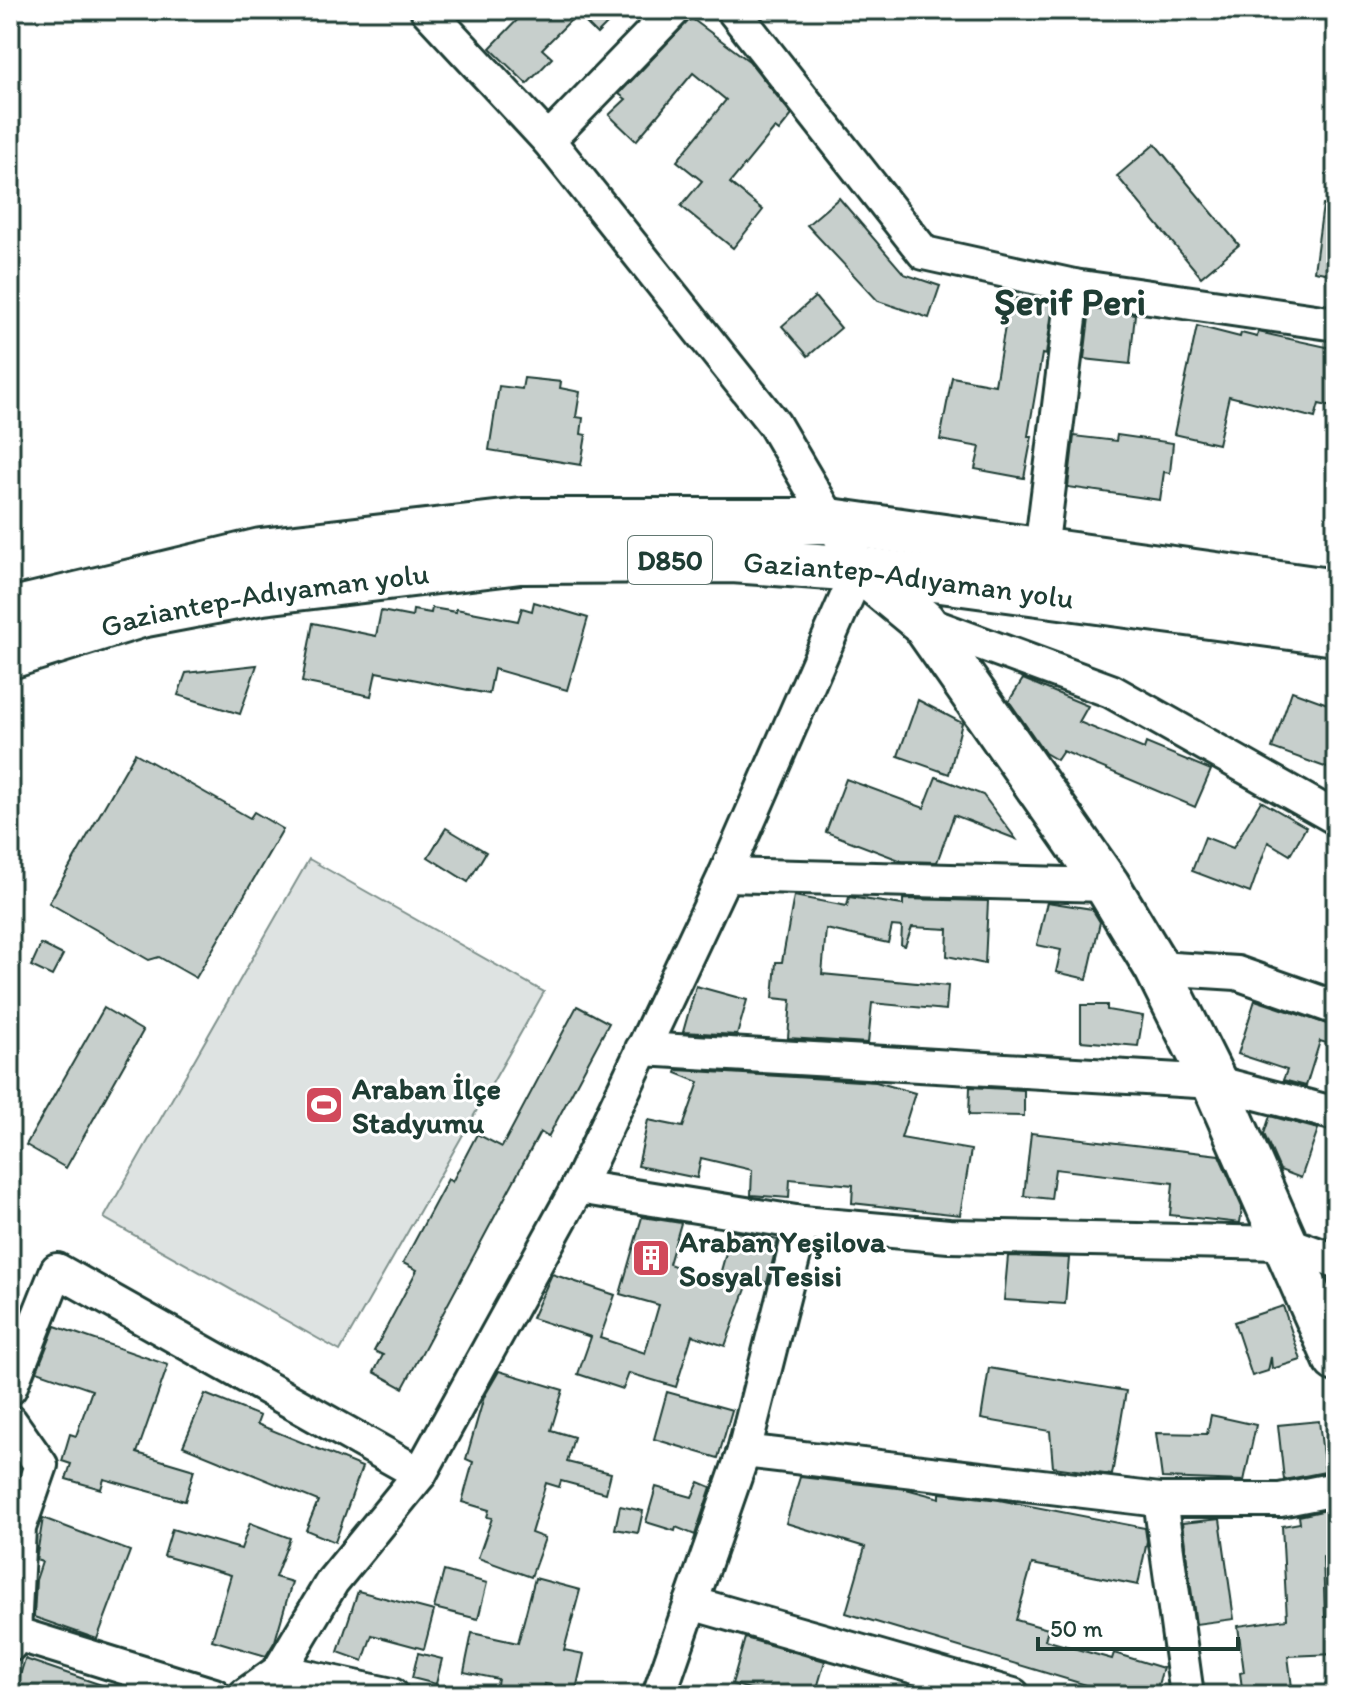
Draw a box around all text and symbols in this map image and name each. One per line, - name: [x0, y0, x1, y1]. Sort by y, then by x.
- district label: Şerif Peri: [994, 279, 1146, 325]
- road number: D850: [628, 536, 712, 584]
- street label: Gaziantep-Adıyaman yolu: [742, 542, 1076, 616]
- street label: Gaziantep-Adıyaman yolu: [96, 554, 431, 645]
- place label: Araban İlçe Stadyumu: [351, 1070, 501, 1141]
- sports icon: Araban İlçe Stadyumu: [303, 1084, 345, 1126]
- place label: Araban Yeşilova Sosyal Tesisi: [678, 1223, 886, 1294]
- building icon: Araban Yeşilova Sosyal Tesisi: [630, 1237, 672, 1279]
- scale bar: [1038, 1601, 1238, 1651]
- text: 50 m: [1050, 1614, 1103, 1643]

